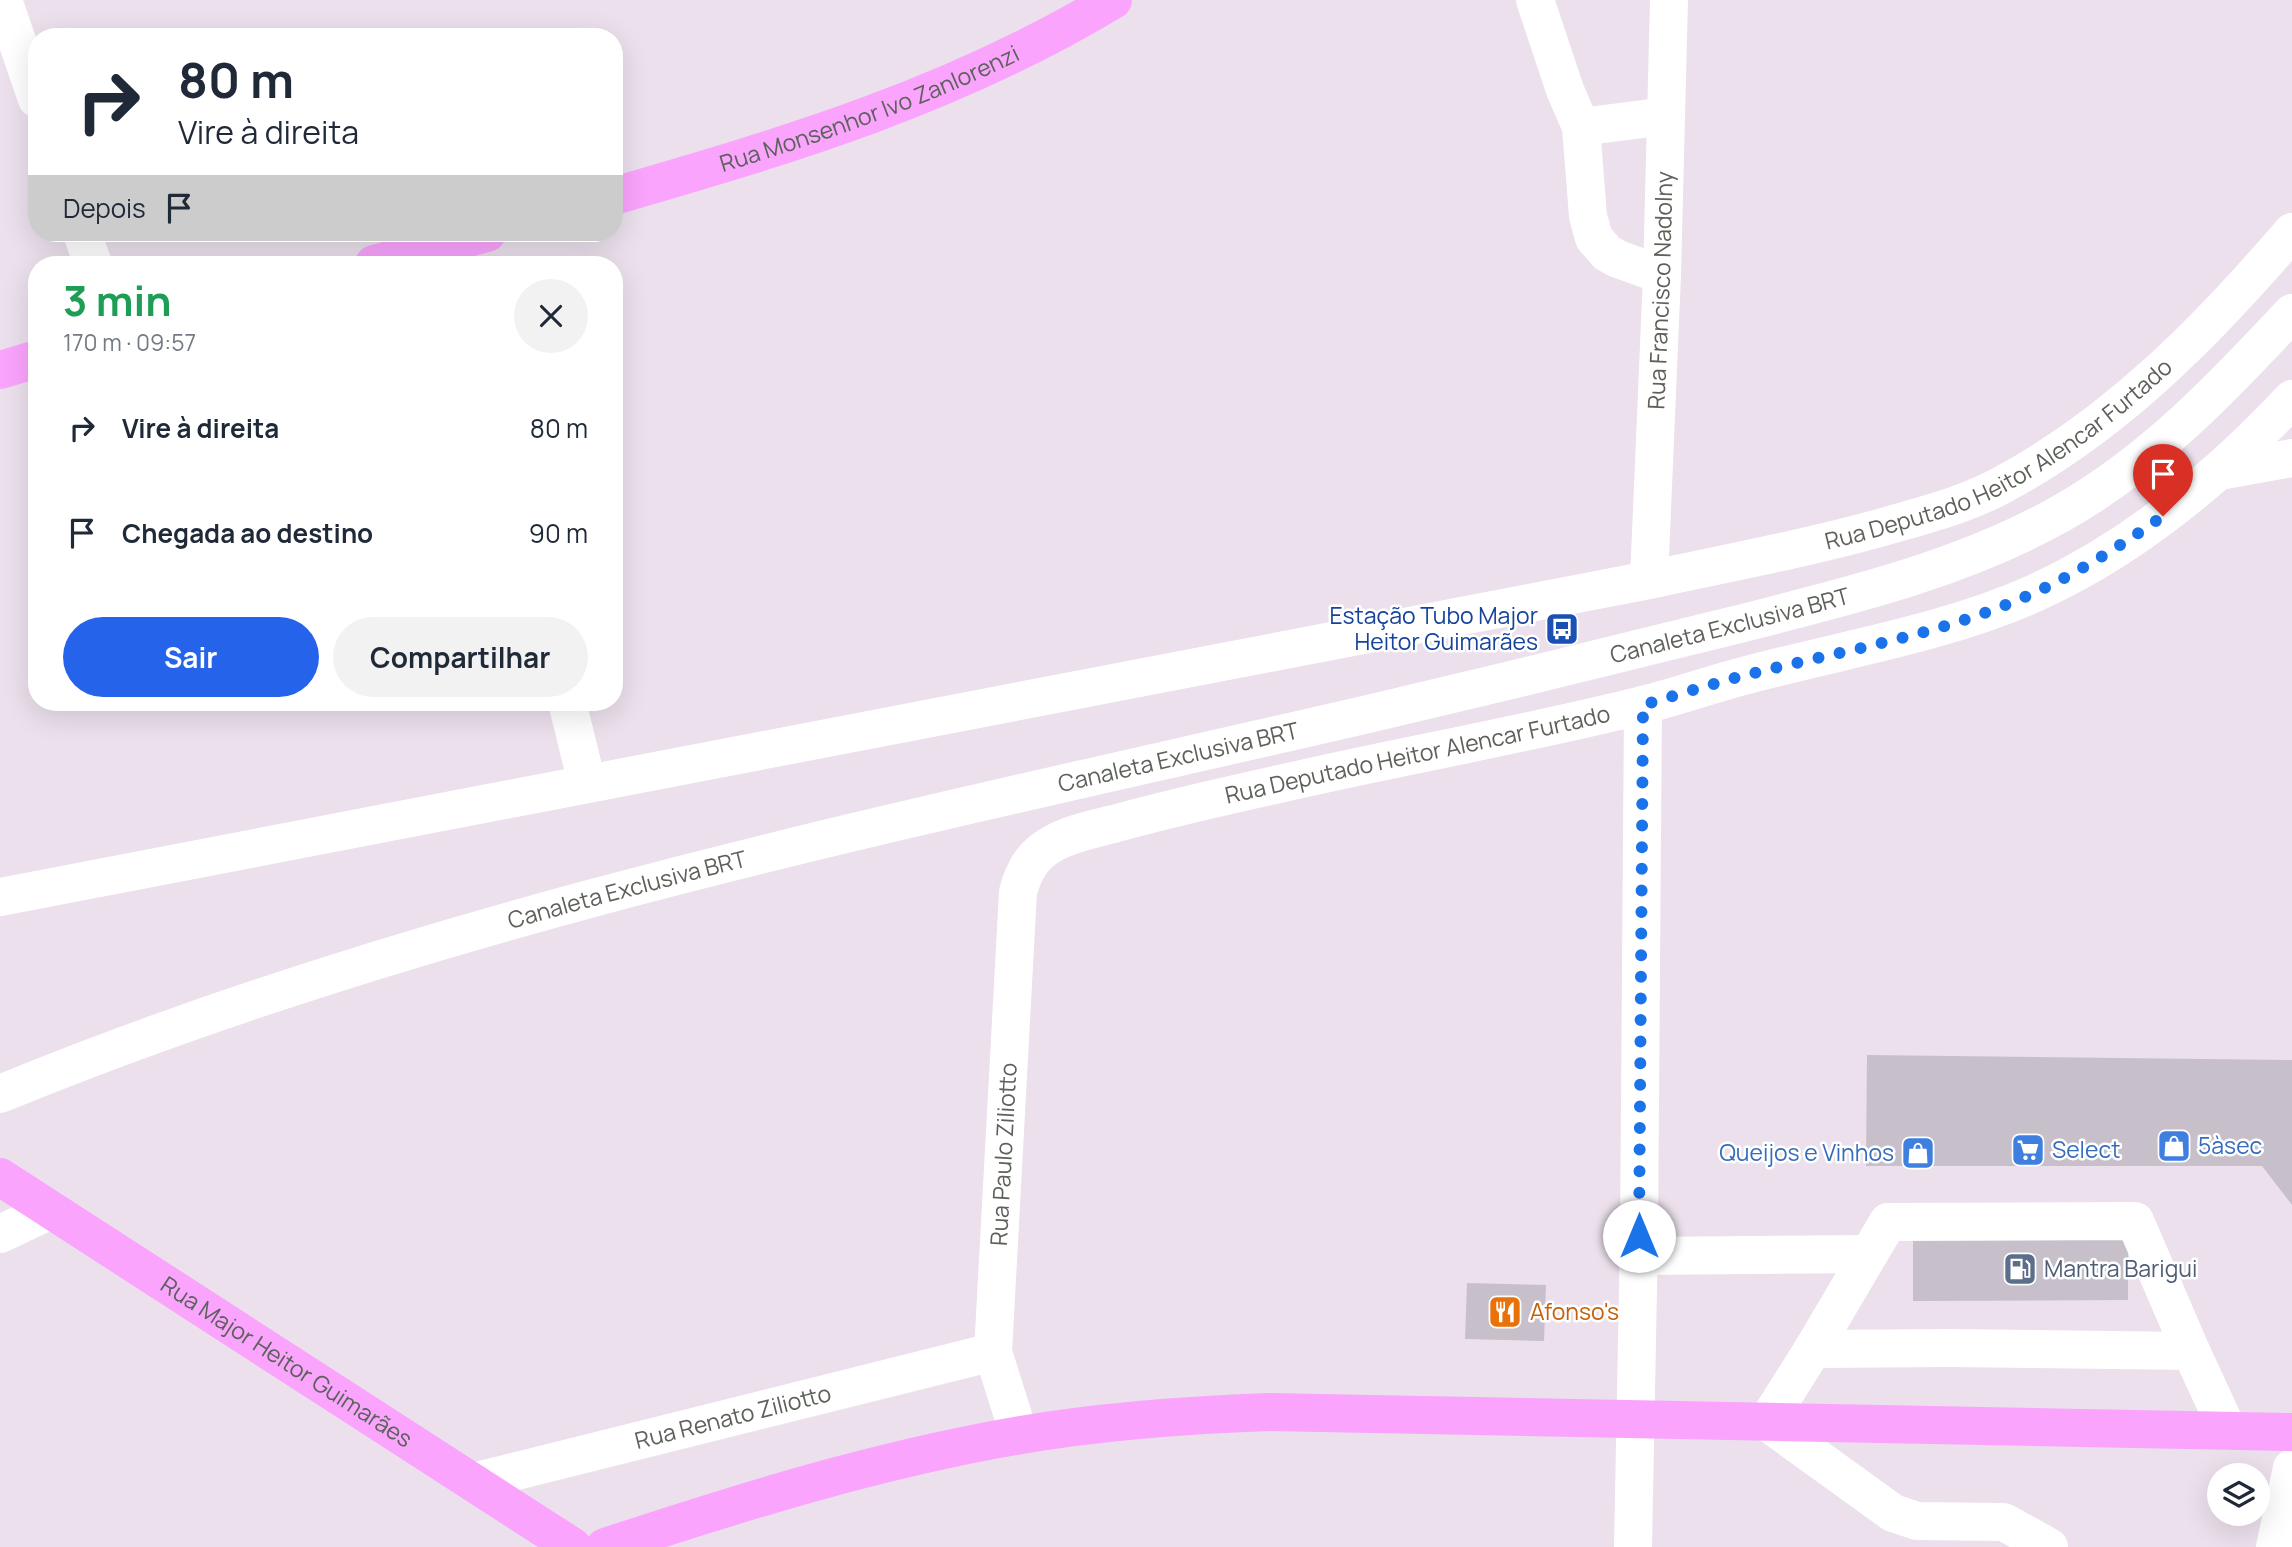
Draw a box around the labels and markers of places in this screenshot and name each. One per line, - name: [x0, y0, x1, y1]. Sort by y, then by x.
- pin: [2133, 444, 2193, 516]
- place label: Estação Tubo Major Heitor Guimarães: [1329, 599, 1538, 657]
- bus stop icon: Estação Tubo Major Heitor Guimarães: [1543, 610, 1581, 648]
- shop icon: 5àsec: [2155, 1127, 2193, 1165]
- place label: 5àsec: [2198, 1129, 2262, 1161]
- supermarket icon: Select: [2009, 1131, 2047, 1169]
- place label: Select: [2052, 1133, 2120, 1165]
- shop icon: Queijos e Vinhos: [1899, 1134, 1937, 1172]
- place label: Queijos e Vinhos: [1719, 1136, 1894, 1168]
- fuel station icon: Mantra Barigui: [2001, 1250, 2039, 1288]
- place label: Mantra Barigui: [2044, 1252, 2197, 1284]
- restaurant icon: Afonso's: [1486, 1293, 1524, 1331]
- place label: Afonso's: [1530, 1295, 1619, 1327]

